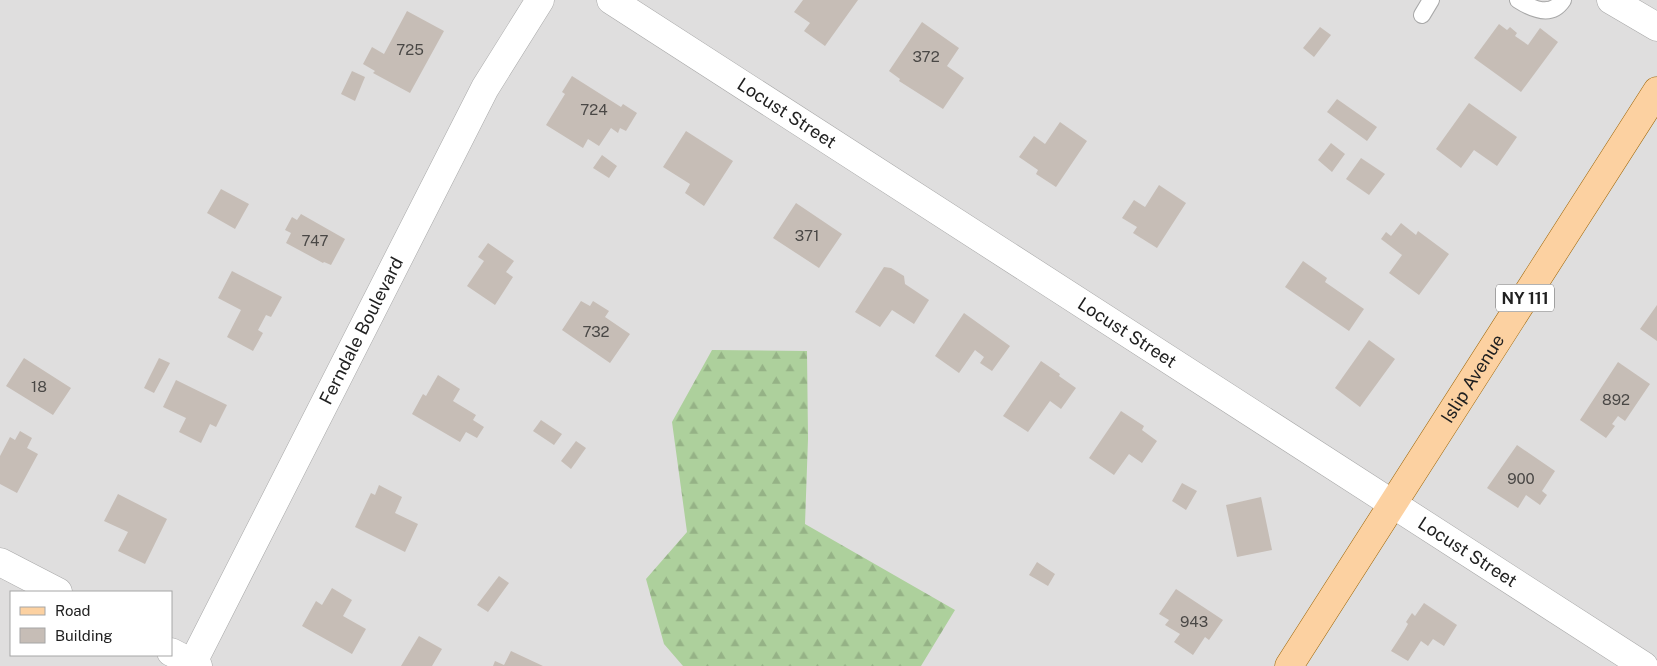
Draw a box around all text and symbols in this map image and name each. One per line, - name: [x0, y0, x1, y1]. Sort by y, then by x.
- house number: 725: [396, 41, 424, 58]
- house number: 372: [912, 48, 940, 65]
- street label: Locust Street: [734, 73, 840, 152]
- house number: 724: [580, 101, 608, 118]
- house number: 371: [795, 227, 819, 244]
- house number: 747: [301, 232, 329, 249]
- street label: Ferndale Boulevard: [315, 253, 407, 408]
- road number: NY 111: [1496, 284, 1554, 312]
- street label: Locust Street: [1074, 293, 1181, 372]
- house number: 732: [582, 323, 610, 340]
- street label: Islip Avenue: [1436, 330, 1508, 427]
- house number: 18: [31, 378, 47, 395]
- house number: 892: [1602, 391, 1630, 408]
- house number: 900: [1507, 470, 1535, 487]
- street label: Locust Street: [1414, 512, 1521, 591]
- legend: [10, 591, 172, 656]
- text: Road: [55, 602, 91, 619]
- house number: 943: [1180, 613, 1208, 630]
- text: Building: [55, 627, 113, 644]

